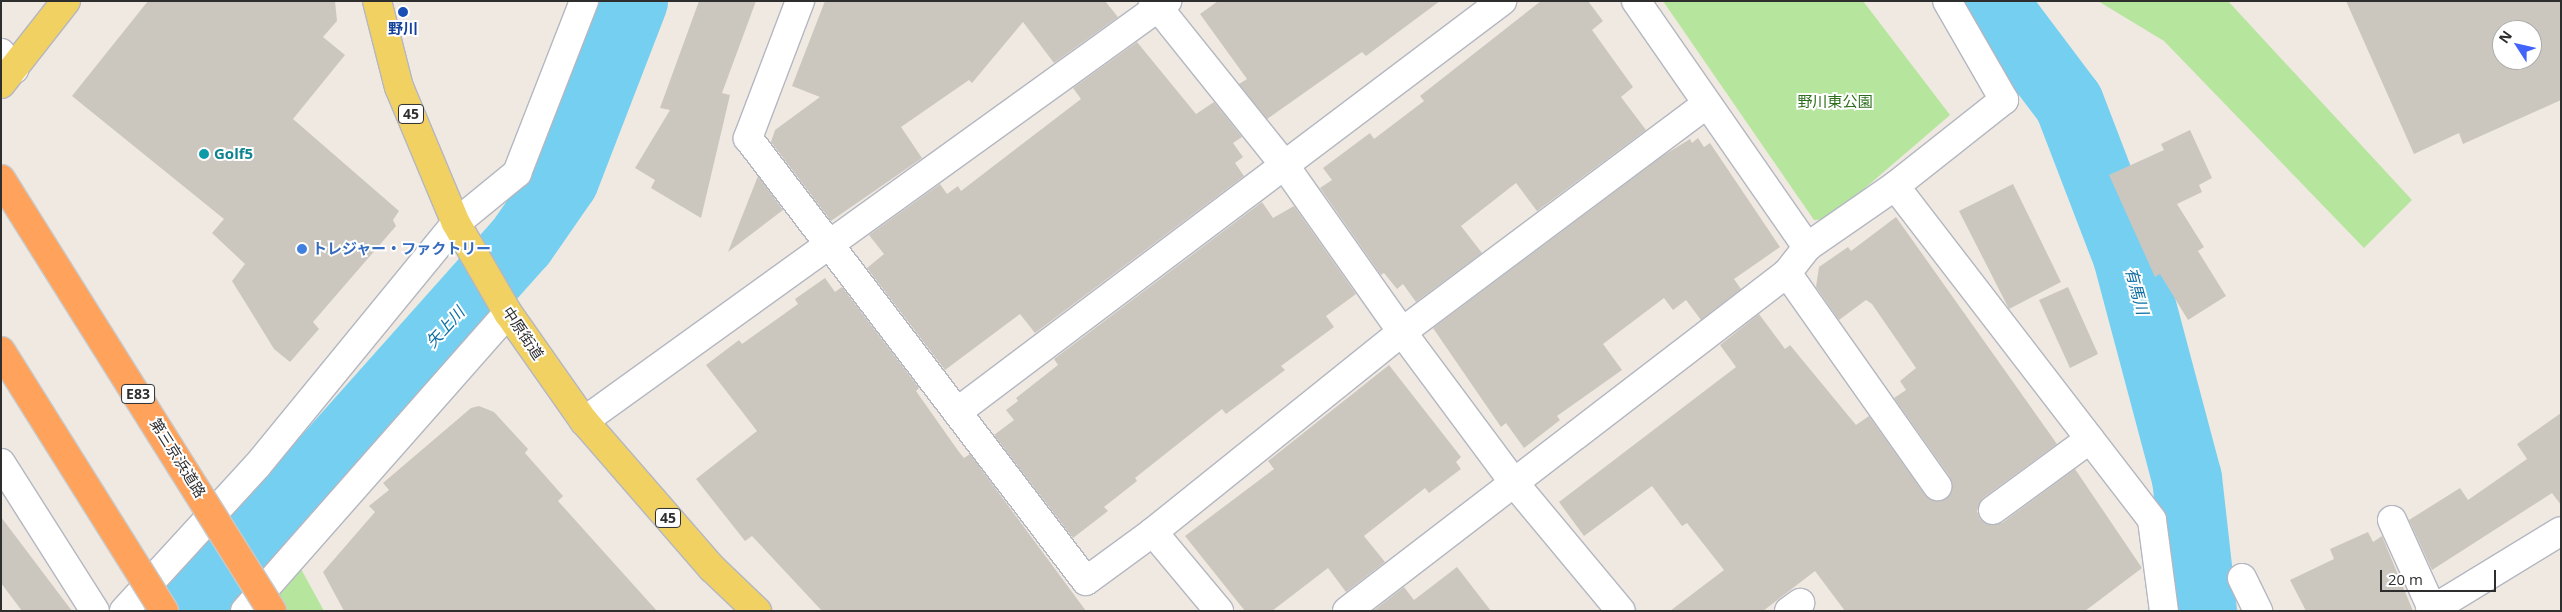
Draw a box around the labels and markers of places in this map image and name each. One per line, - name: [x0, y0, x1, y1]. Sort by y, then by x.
- marker: 野川: [397, 6, 409, 18]
- place label: 野川: [388, 20, 418, 38]
- place label: Golf5: [214, 145, 253, 163]
- marker: Golf5: [198, 148, 210, 160]
- place label: トレジャー・ファクトリー: [312, 240, 492, 258]
- marker: トレジャー・ファクトリー: [296, 243, 308, 255]

